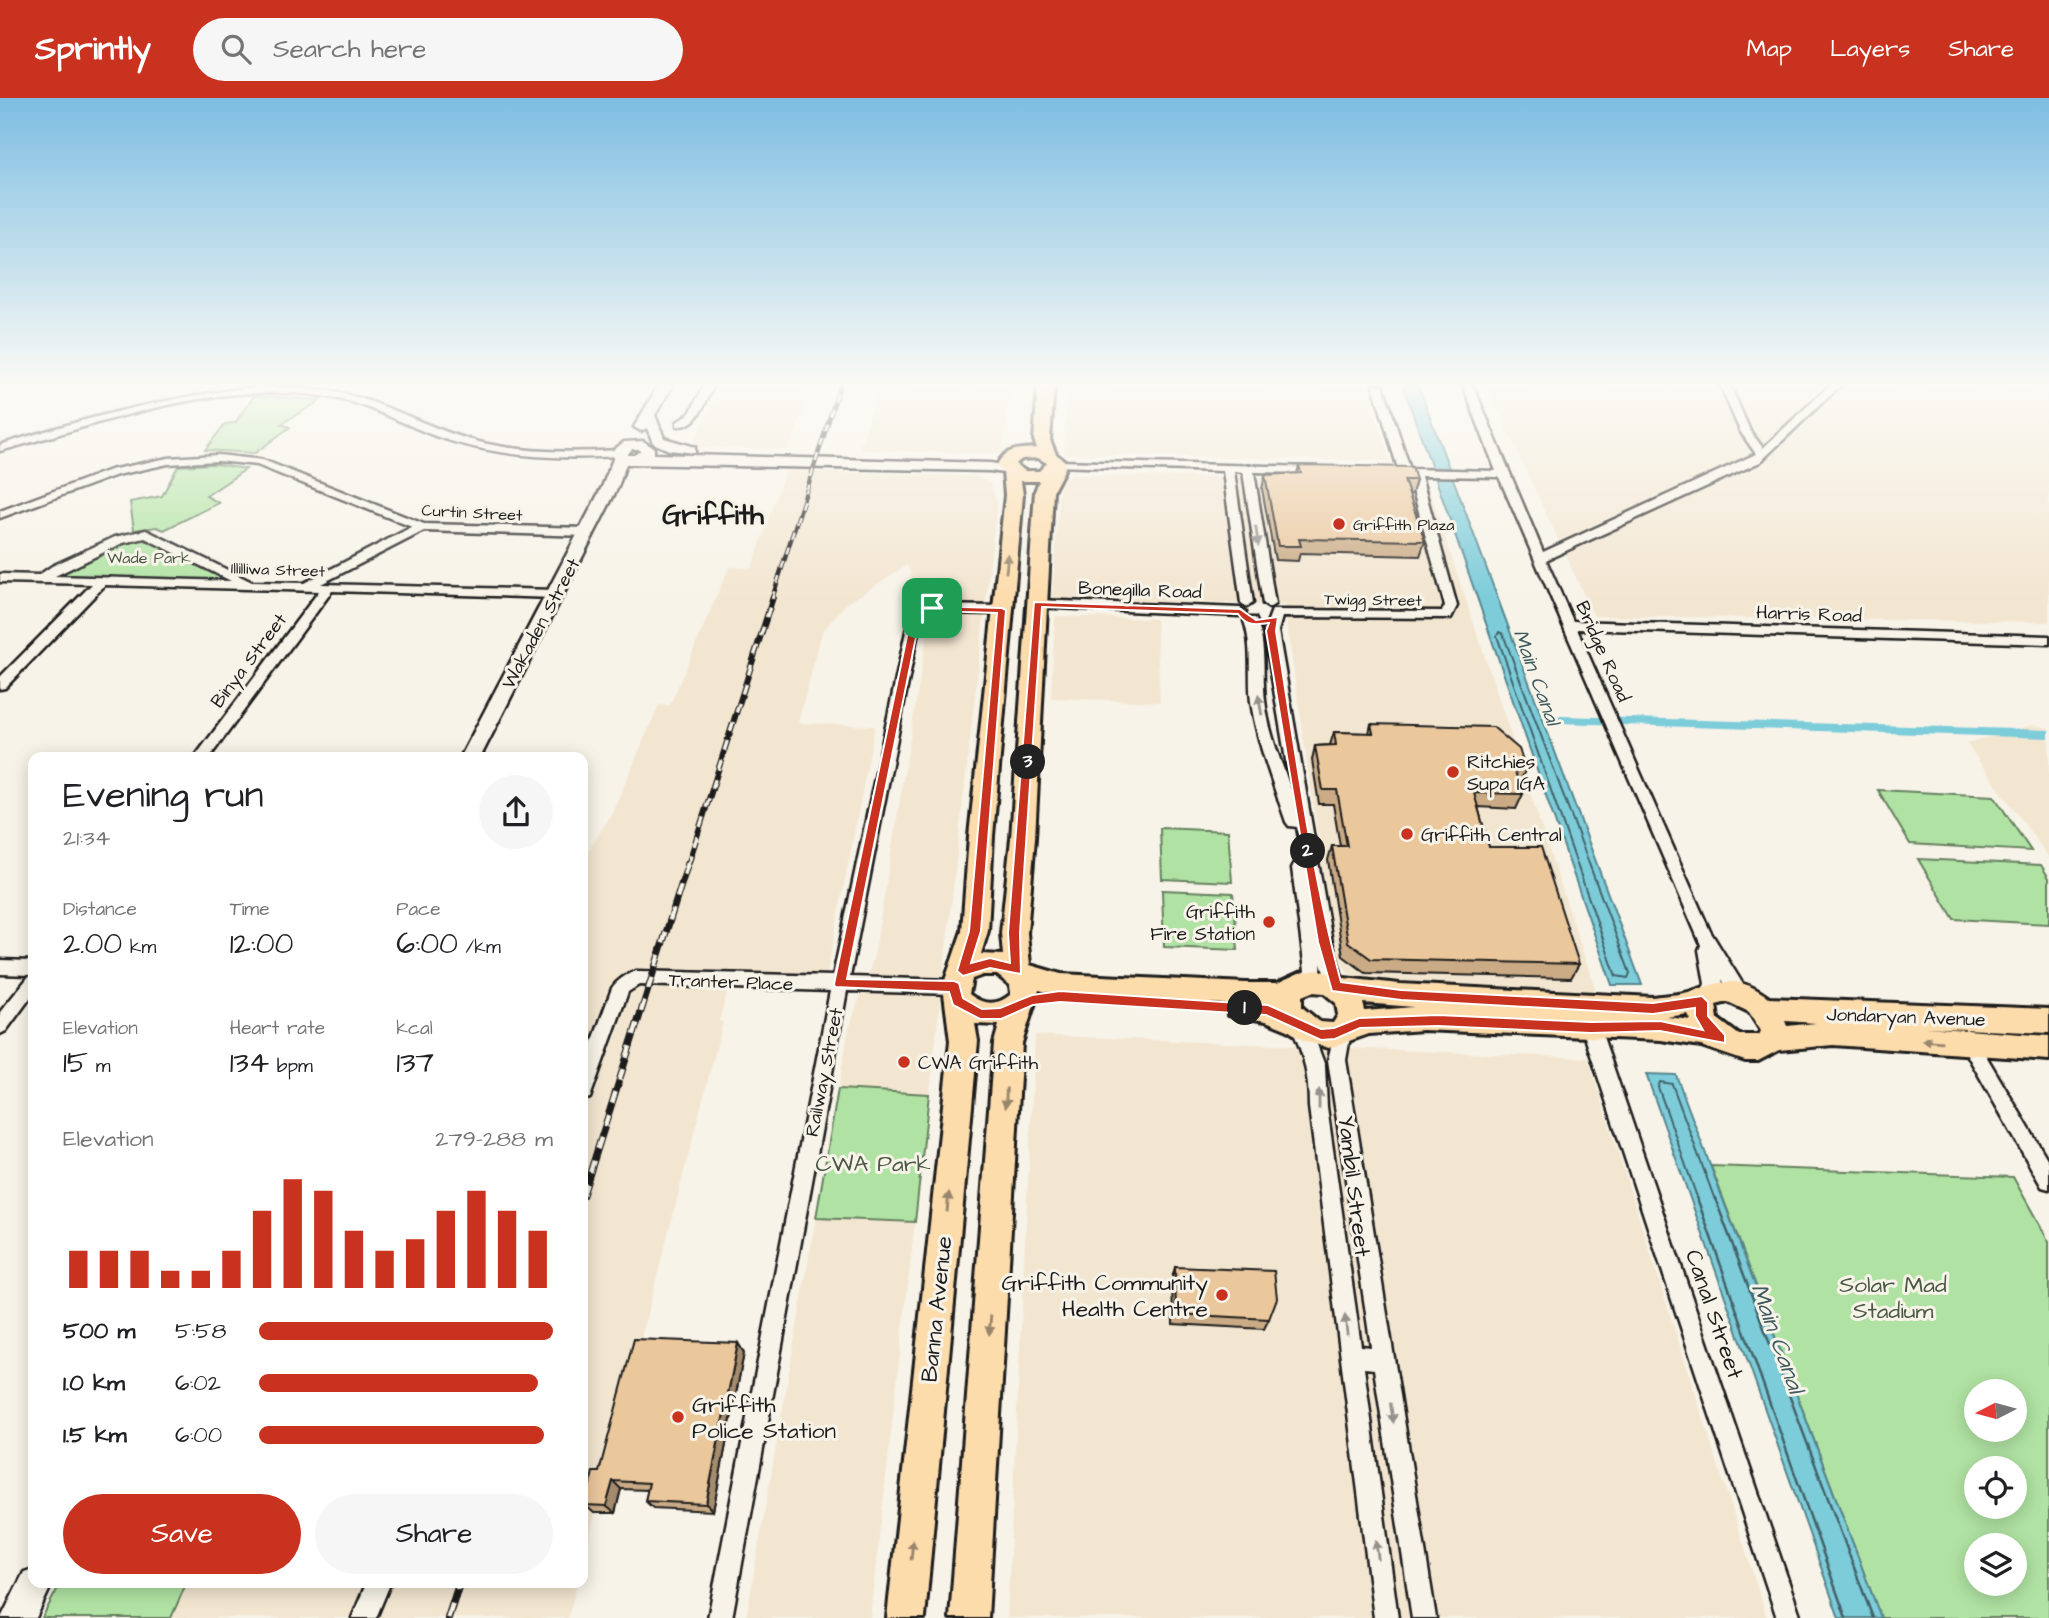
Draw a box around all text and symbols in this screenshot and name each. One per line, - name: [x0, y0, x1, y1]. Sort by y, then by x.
- search box: [193, 18, 683, 81]
- text: Sprintly: [35, 26, 151, 72]
- icon: search: [217, 30, 255, 68]
- text: Search here: [273, 31, 426, 67]
- text: Map: [1747, 32, 1792, 66]
- text: Layers: [1830, 32, 1910, 66]
- text: Share: [1948, 32, 2014, 66]
- district label: Griffith: [662, 496, 765, 535]
- street label: Curtin Street: [421, 499, 523, 527]
- place label: Griffith Plaza: [1353, 514, 1454, 536]
- marker: Griffith Plaza: [1331, 516, 1347, 532]
- one-way arrow: [1252, 525, 1263, 547]
- park label: Wade Park: [107, 547, 191, 569]
- one-way arrow: [1002, 552, 1013, 574]
- street label: Wakaden Street: [495, 553, 587, 694]
- street label: Illilliwa Street: [231, 557, 326, 583]
- street label: Bonegilla Road: [1078, 575, 1202, 607]
- pin: [902, 578, 962, 638]
- street label: Twigg Street: [1324, 588, 1422, 613]
- icon: arrive: [913, 589, 951, 627]
- street label: Bridge Road: [1567, 597, 1637, 707]
- street label: Harris Road: [1756, 599, 1863, 630]
- street label: Binya Street: [205, 608, 295, 714]
- water label: Main Canal: [1506, 625, 1568, 732]
- one-way arrow: [1254, 694, 1265, 716]
- pin: 3: [1010, 744, 1046, 780]
- text: 3: [1023, 748, 1032, 775]
- place label: Ritchies Supa IGA: [1467, 749, 1545, 798]
- marker: Ritchies Supa IGA: [1445, 764, 1461, 780]
- text: Evening run: [63, 770, 264, 822]
- button: share: [479, 775, 553, 849]
- text: 21:34: [63, 822, 110, 854]
- place label: Griffith Central: [1421, 822, 1562, 849]
- marker: Griffith Central: [1399, 826, 1415, 842]
- pin: 2: [1290, 834, 1326, 868]
- text: 2: [1302, 837, 1313, 864]
- text: Distance: [63, 896, 137, 923]
- text: Time: [230, 896, 269, 923]
- text: Pace: [396, 896, 440, 923]
- place label: Griffith Fire Station: [1150, 899, 1256, 948]
- marker: Griffith Fire Station: [1261, 914, 1277, 930]
- text: 2.00: [63, 923, 122, 965]
- text: 12:00: [230, 923, 294, 965]
- text: 6:00: [396, 923, 458, 965]
- text: km: [122, 934, 156, 961]
- text: /km: [458, 934, 501, 961]
- street label: Tranter Place: [668, 967, 794, 998]
- pin: 1: [1228, 990, 1262, 1026]
- text: 1: [1243, 994, 1246, 1021]
- street label: Jondaryan Avenue: [1826, 1001, 1986, 1035]
- street label: Railway Street: [799, 1005, 851, 1139]
- text: Elevation: [63, 1015, 138, 1042]
- text: Heart rate: [230, 1015, 325, 1042]
- text: kcal: [396, 1015, 433, 1042]
- one-way arrow: [1921, 1035, 1943, 1046]
- text: 15: [63, 1042, 88, 1084]
- text: 134: [230, 1042, 269, 1084]
- text: 137: [396, 1042, 434, 1084]
- place label: CWA Griffith: [918, 1050, 1039, 1077]
- text: m: [88, 1053, 110, 1080]
- text: bpm: [269, 1053, 313, 1080]
- marker: CWA Griffith: [896, 1054, 912, 1070]
- one-way arrow: [1000, 1088, 1011, 1110]
- one-way arrow: [1313, 1088, 1325, 1110]
- street label: Yambil Street: [1329, 1114, 1379, 1259]
- text: Elevation: [63, 1123, 154, 1155]
- text: 279–288 m: [435, 1123, 553, 1155]
- park label: CWA Park: [815, 1148, 931, 1180]
- one-way arrow: [943, 1191, 954, 1213]
- street label: Banna Avenue: [913, 1234, 961, 1384]
- street label: Canal Street: [1677, 1245, 1751, 1384]
- place label: Griffith Community Health Centre: [1002, 1267, 1208, 1325]
- park label: Solar Mad Stadium: [1839, 1269, 1947, 1327]
- water label: Main Canal: [1742, 1279, 1814, 1401]
- marker: Griffith Community Health Centre: [1214, 1287, 1230, 1303]
- one-way arrow: [984, 1314, 995, 1336]
- one-way arrow: [1340, 1314, 1351, 1336]
- text: 500 m: [63, 1315, 135, 1347]
- text: 5:58: [175, 1315, 226, 1347]
- text: 1.0 km: [63, 1367, 125, 1399]
- text: 6:02: [175, 1367, 221, 1399]
- north arrow: [1964, 1379, 2026, 1442]
- map controls: [1964, 1379, 2027, 1596]
- place label: Griffith Police Station: [692, 1389, 836, 1447]
- one-way arrow: [1387, 1402, 1398, 1424]
- marker: Griffith Police Station: [670, 1409, 686, 1425]
- text: 1.5 km: [63, 1419, 127, 1451]
- text: 6:00: [175, 1419, 222, 1451]
- button: locate: [1964, 1456, 2027, 1519]
- button: Save: [63, 1494, 301, 1574]
- button: Share: [315, 1494, 553, 1574]
- button: layers: [1964, 1533, 2027, 1596]
- one-way arrow: [907, 1539, 918, 1561]
- one-way arrow: [1371, 1539, 1382, 1561]

